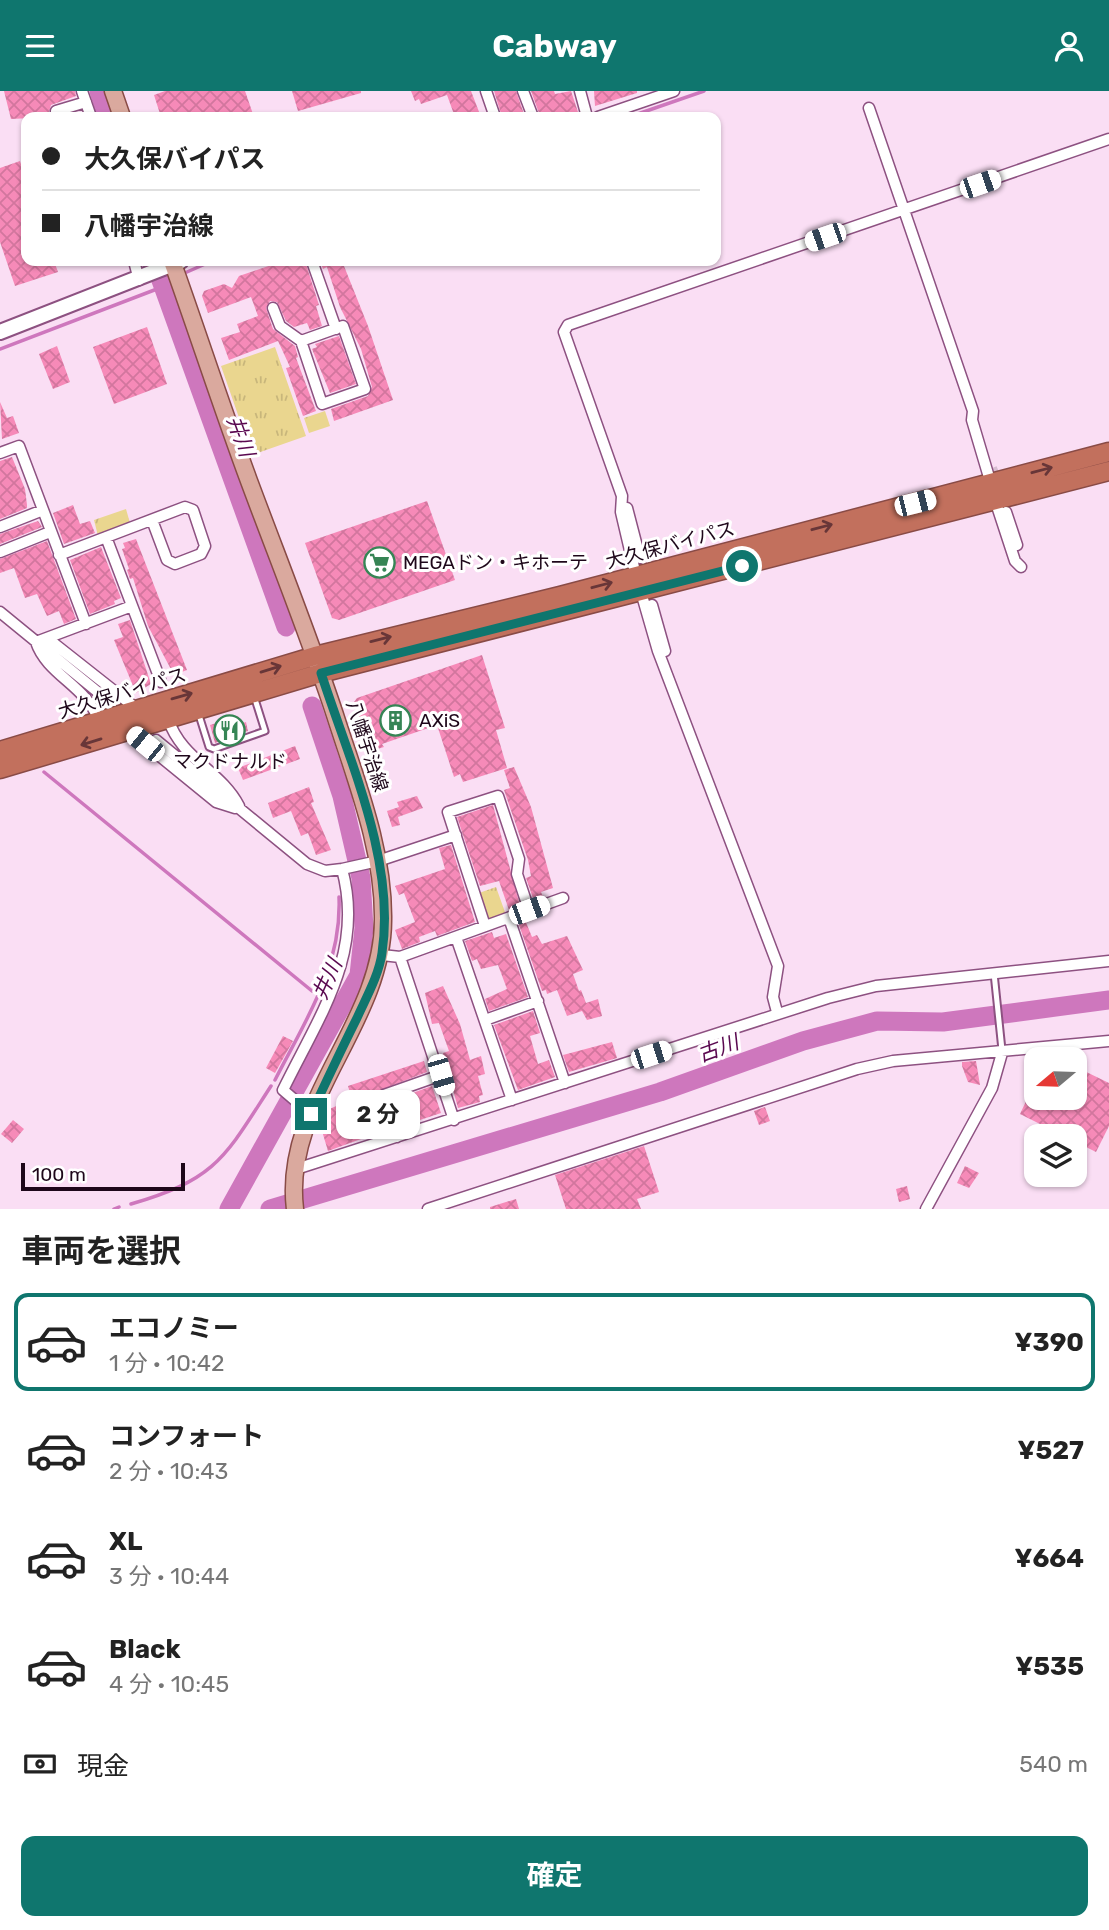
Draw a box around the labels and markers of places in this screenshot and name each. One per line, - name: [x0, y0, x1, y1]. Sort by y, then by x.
- supermarket icon: MEGAドン・キホーテ: [363, 545, 397, 579]
- place label: MEGAドン・キホーテ: [403, 551, 588, 574]
- building icon: AXiS: [379, 703, 413, 737]
- place label: AXiS: [419, 709, 460, 732]
- restaurant icon: マクドナルド: [213, 713, 247, 747]
- place label: マクドナルド: [173, 750, 287, 773]

